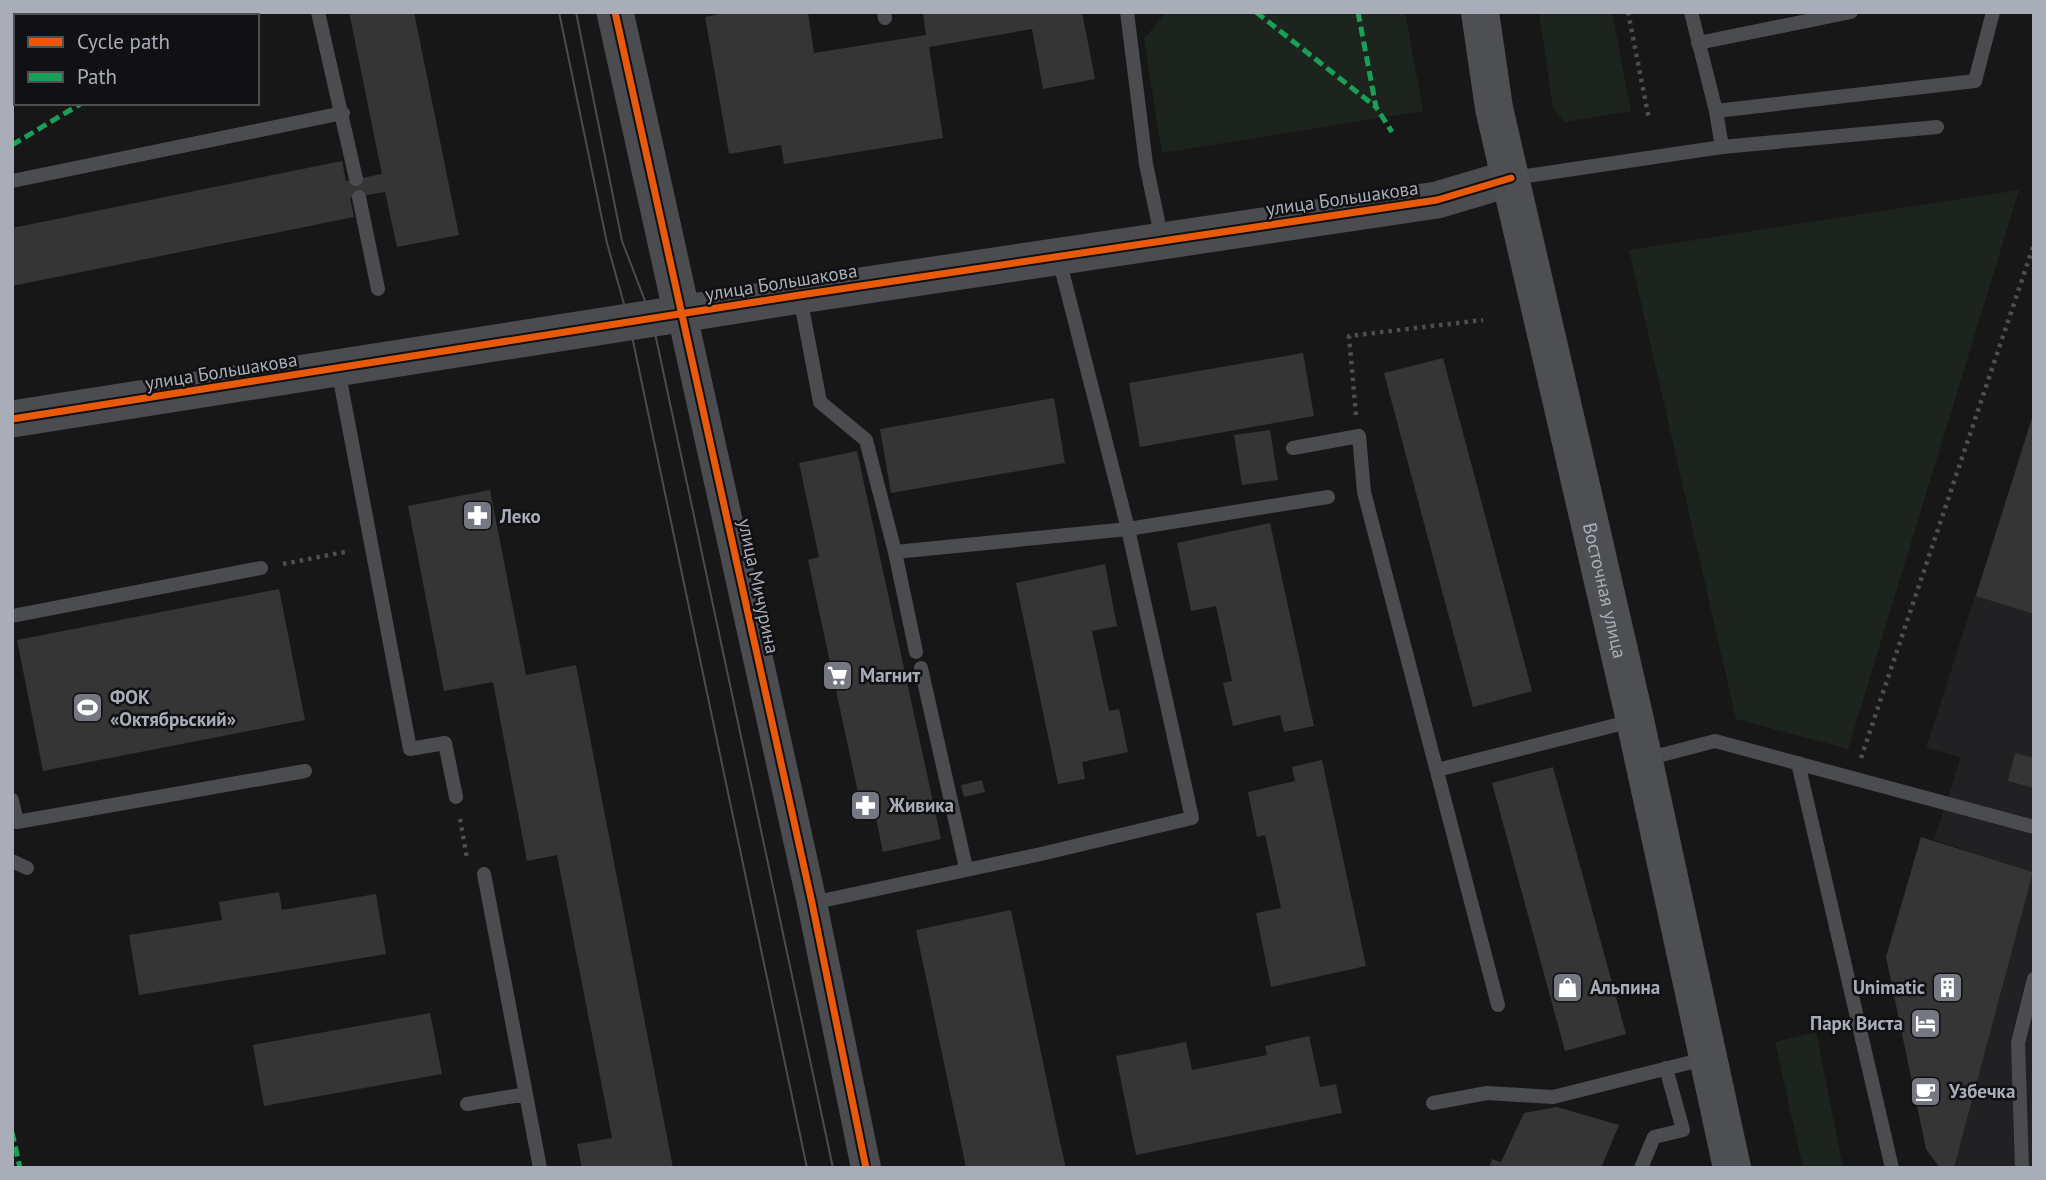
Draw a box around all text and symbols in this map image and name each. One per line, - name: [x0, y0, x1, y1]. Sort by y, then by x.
- legend: [14, 14, 259, 105]
- text: Cycle path: [77, 28, 170, 55]
- text: Path: [77, 63, 117, 90]
- street label: улица Большакова: [1264, 175, 1420, 221]
- street label: улица Большакова: [703, 258, 859, 306]
- street label: улица Большакова: [143, 347, 299, 395]
- pharmacy icon: Леко: [460, 499, 494, 533]
- place label: Леко: [499, 504, 541, 528]
- street label: улица Мичурина: [733, 516, 785, 656]
- street label: Восточная улица: [1578, 520, 1632, 661]
- supermarket icon: Магнит: [820, 658, 854, 692]
- place label: Магнит: [860, 663, 920, 687]
- place label: ФОК «Октябрьский»: [110, 685, 236, 731]
- sports icon: ФОК «Октябрьский»: [70, 691, 104, 725]
- pharmacy icon: Живика: [849, 788, 883, 822]
- place label: Живика: [888, 793, 954, 817]
- shop icon: Альпина: [1550, 970, 1584, 1004]
- building icon: Unimatic: [1931, 970, 1965, 1004]
- place label: Альпина: [1590, 975, 1660, 999]
- place label: Unimatic: [1853, 975, 1925, 999]
- hotel icon: Парк Виста: [1909, 1006, 1943, 1040]
- place label: Парк Виста: [1810, 1011, 1903, 1035]
- cafe icon: Узбечка: [1909, 1074, 1943, 1108]
- place label: Узбечка: [1948, 1079, 2015, 1103]

